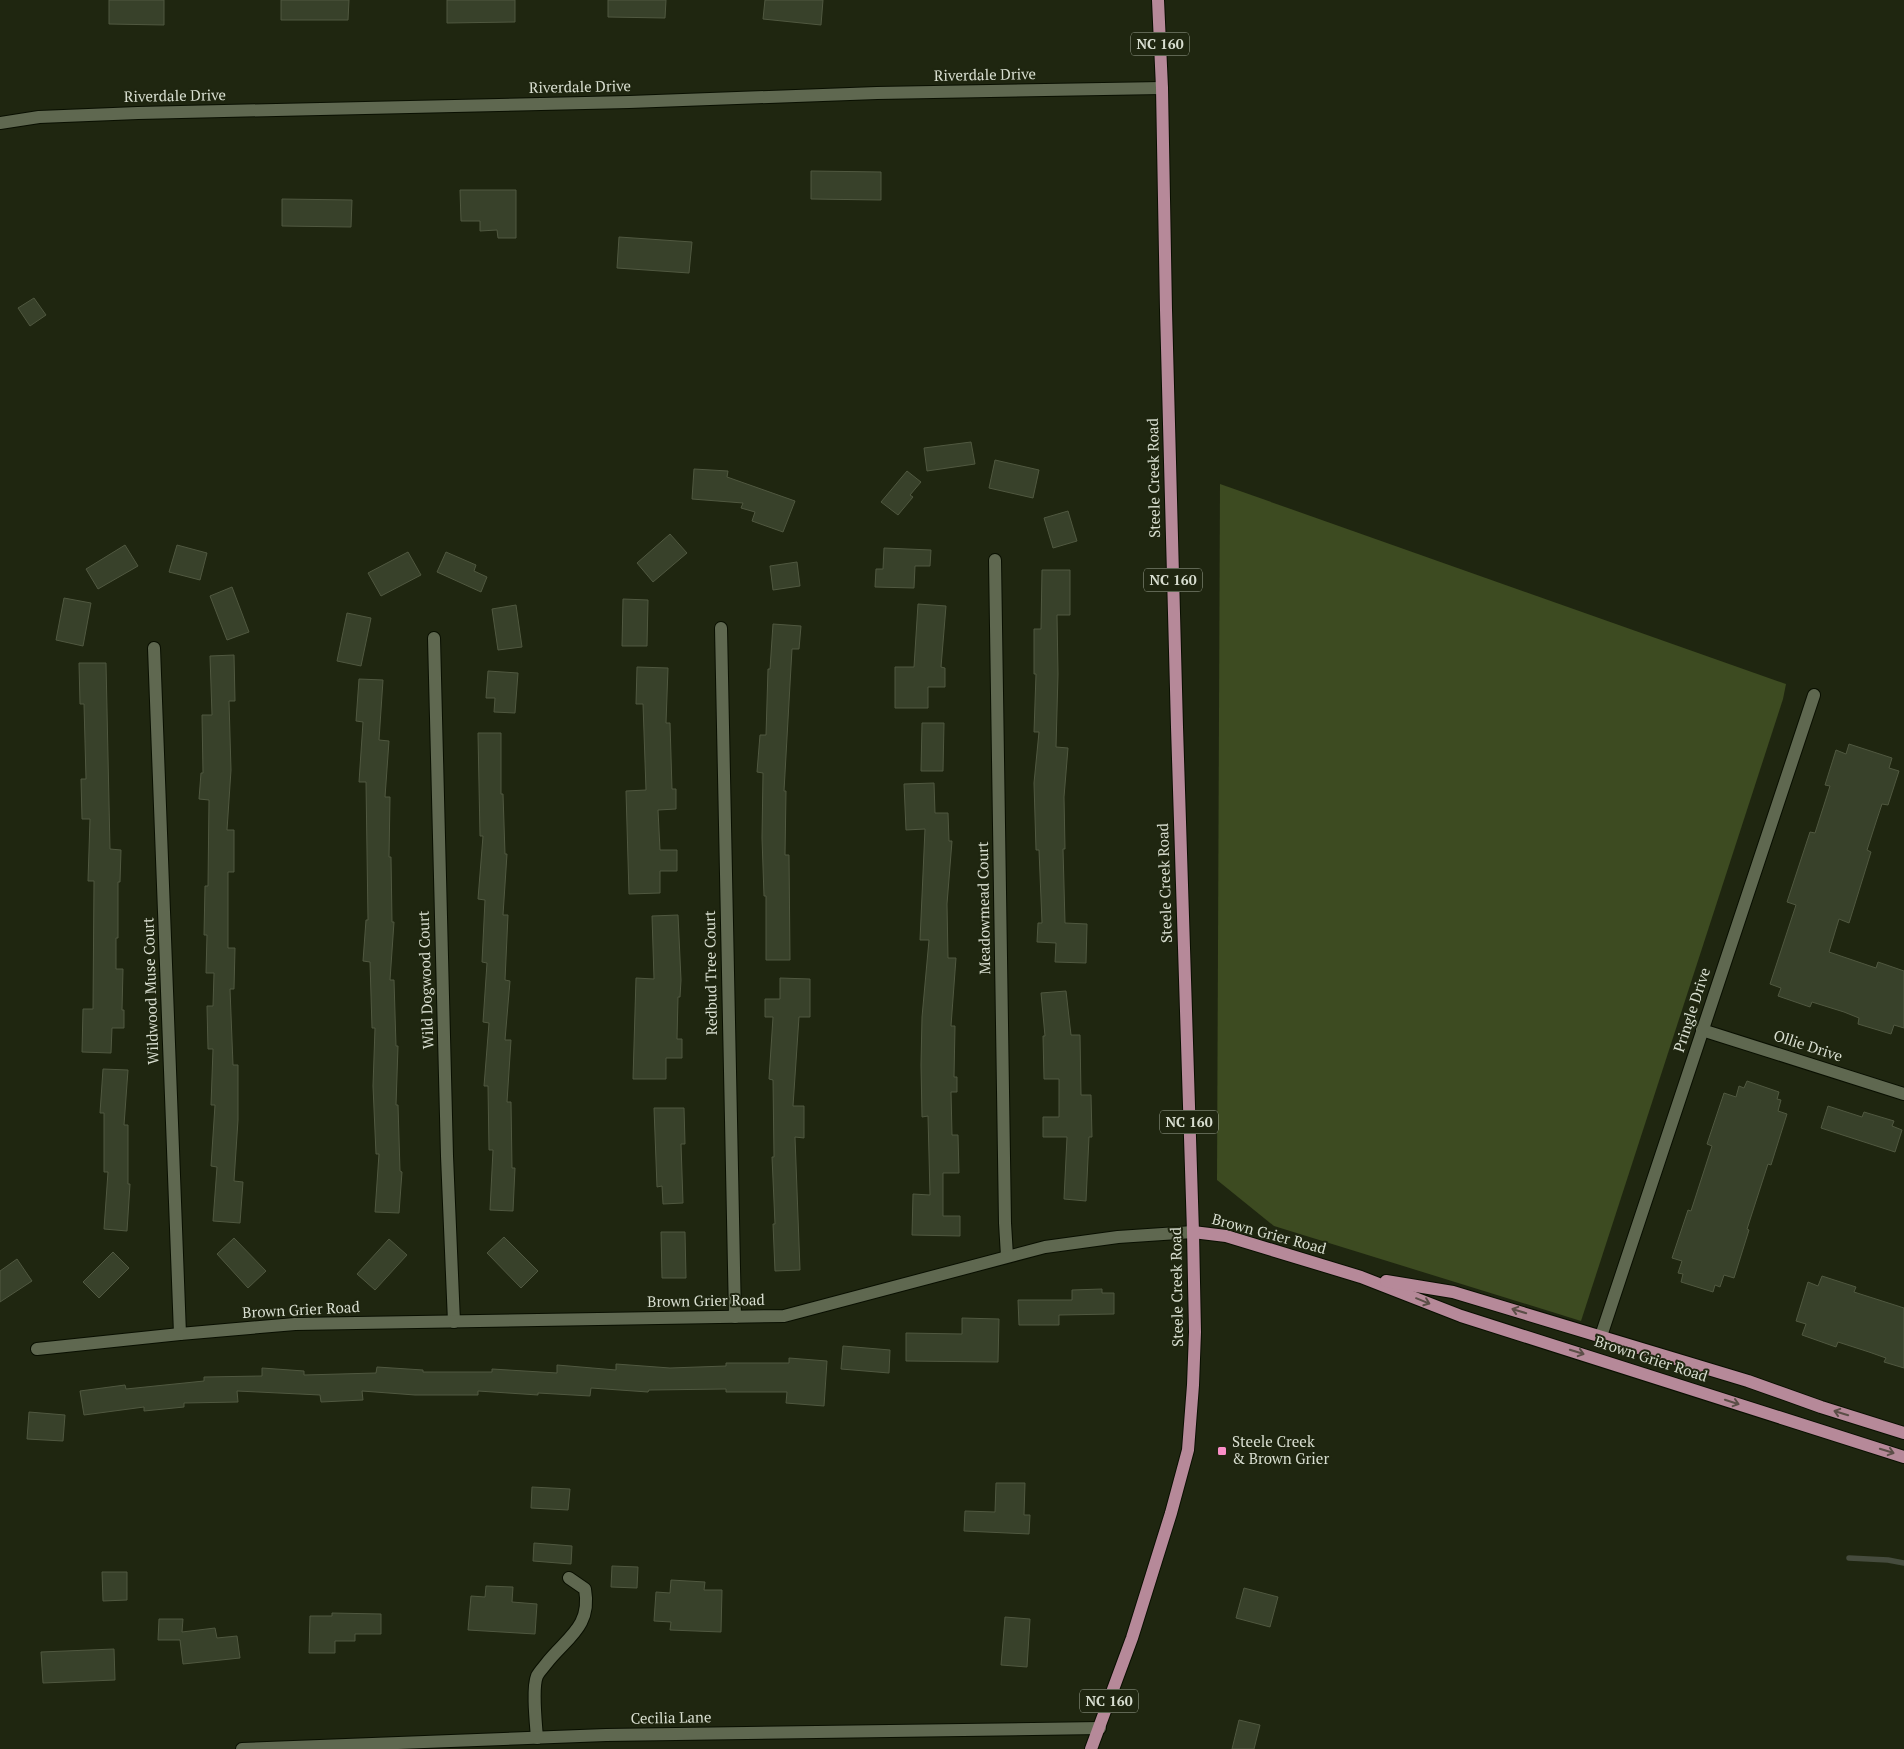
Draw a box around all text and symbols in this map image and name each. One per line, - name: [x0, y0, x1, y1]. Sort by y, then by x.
- road number: NC 160: [1131, 33, 1189, 56]
- street label: Riverdale Drive: [934, 63, 1036, 85]
- street label: Riverdale Drive: [529, 75, 631, 97]
- street label: Riverdale Drive: [124, 84, 226, 106]
- street label: Steele Creek Road: [1142, 418, 1164, 538]
- road number: NC 160: [1144, 568, 1202, 592]
- street label: Steele Creek Road: [1152, 823, 1176, 943]
- street label: Meadowmead Court: [972, 841, 994, 975]
- street label: Wild Dogwood Court: [413, 910, 437, 1050]
- street label: Redbud Tree Court: [699, 910, 721, 1036]
- street label: Wildwood Muse Court: [137, 917, 163, 1065]
- street label: Pringle Drive: [1668, 965, 1714, 1054]
- street label: Ollie Drive: [1771, 1024, 1845, 1066]
- road number: NC 160: [1160, 1110, 1218, 1134]
- street label: Brown Grier Road: [1210, 1208, 1329, 1258]
- street label: Steele Creek Road: [1165, 1227, 1187, 1347]
- street label: Brown Grier Road: [647, 1289, 765, 1311]
- street label: Brown Grier Road: [242, 1296, 360, 1322]
- one-way arrow: [1415, 1297, 1430, 1306]
- one-way arrow: [1512, 1306, 1528, 1316]
- street label: Brown Grier Road: [1592, 1330, 1710, 1386]
- one-way arrow: [1569, 1348, 1585, 1358]
- one-way arrow: [1724, 1398, 1739, 1407]
- one-way arrow: [1833, 1408, 1849, 1418]
- place label: Steele Creek & Brown Grier: [1232, 1431, 1329, 1468]
- marker: Steele Creek & Brown Grier: [1216, 1445, 1228, 1457]
- one-way arrow: [1878, 1447, 1894, 1457]
- road number: NC 160: [1080, 1690, 1138, 1712]
- street label: Cecilia Lane: [630, 1706, 712, 1728]

